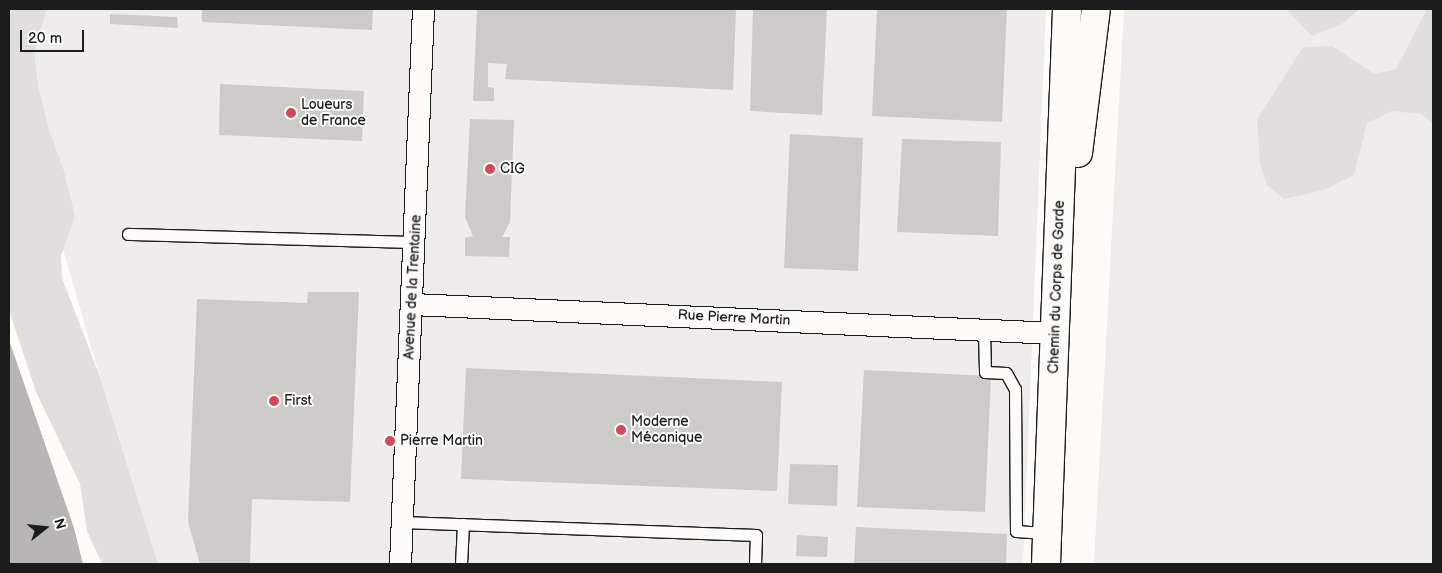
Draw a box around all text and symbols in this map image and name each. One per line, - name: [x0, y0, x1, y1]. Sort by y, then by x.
- scale bar: [22, 20, 86, 52]
- text: 20 m: [28, 29, 62, 48]
- place label: Loueurs de France: [301, 97, 366, 130]
- marker: Loueurs de France: [285, 107, 297, 119]
- place label: CIG: [500, 161, 525, 177]
- marker: CIG: [484, 163, 496, 175]
- street label: Chemin du Corps de Garde: [1046, 200, 1068, 374]
- street label: Avenue de la Trentaine: [401, 214, 425, 360]
- street label: Rue Pierre Martin: [677, 307, 791, 329]
- place label: First: [284, 393, 312, 409]
- marker: First: [268, 395, 280, 407]
- place label: Moderne Mécanique: [631, 414, 702, 447]
- marker: Moderne Mécanique: [615, 424, 627, 436]
- place label: Pierre Martin: [400, 433, 483, 449]
- marker: Pierre Martin: [384, 435, 396, 447]
- north arrow: [20, 503, 70, 553]
- text: N: [50, 516, 70, 531]

